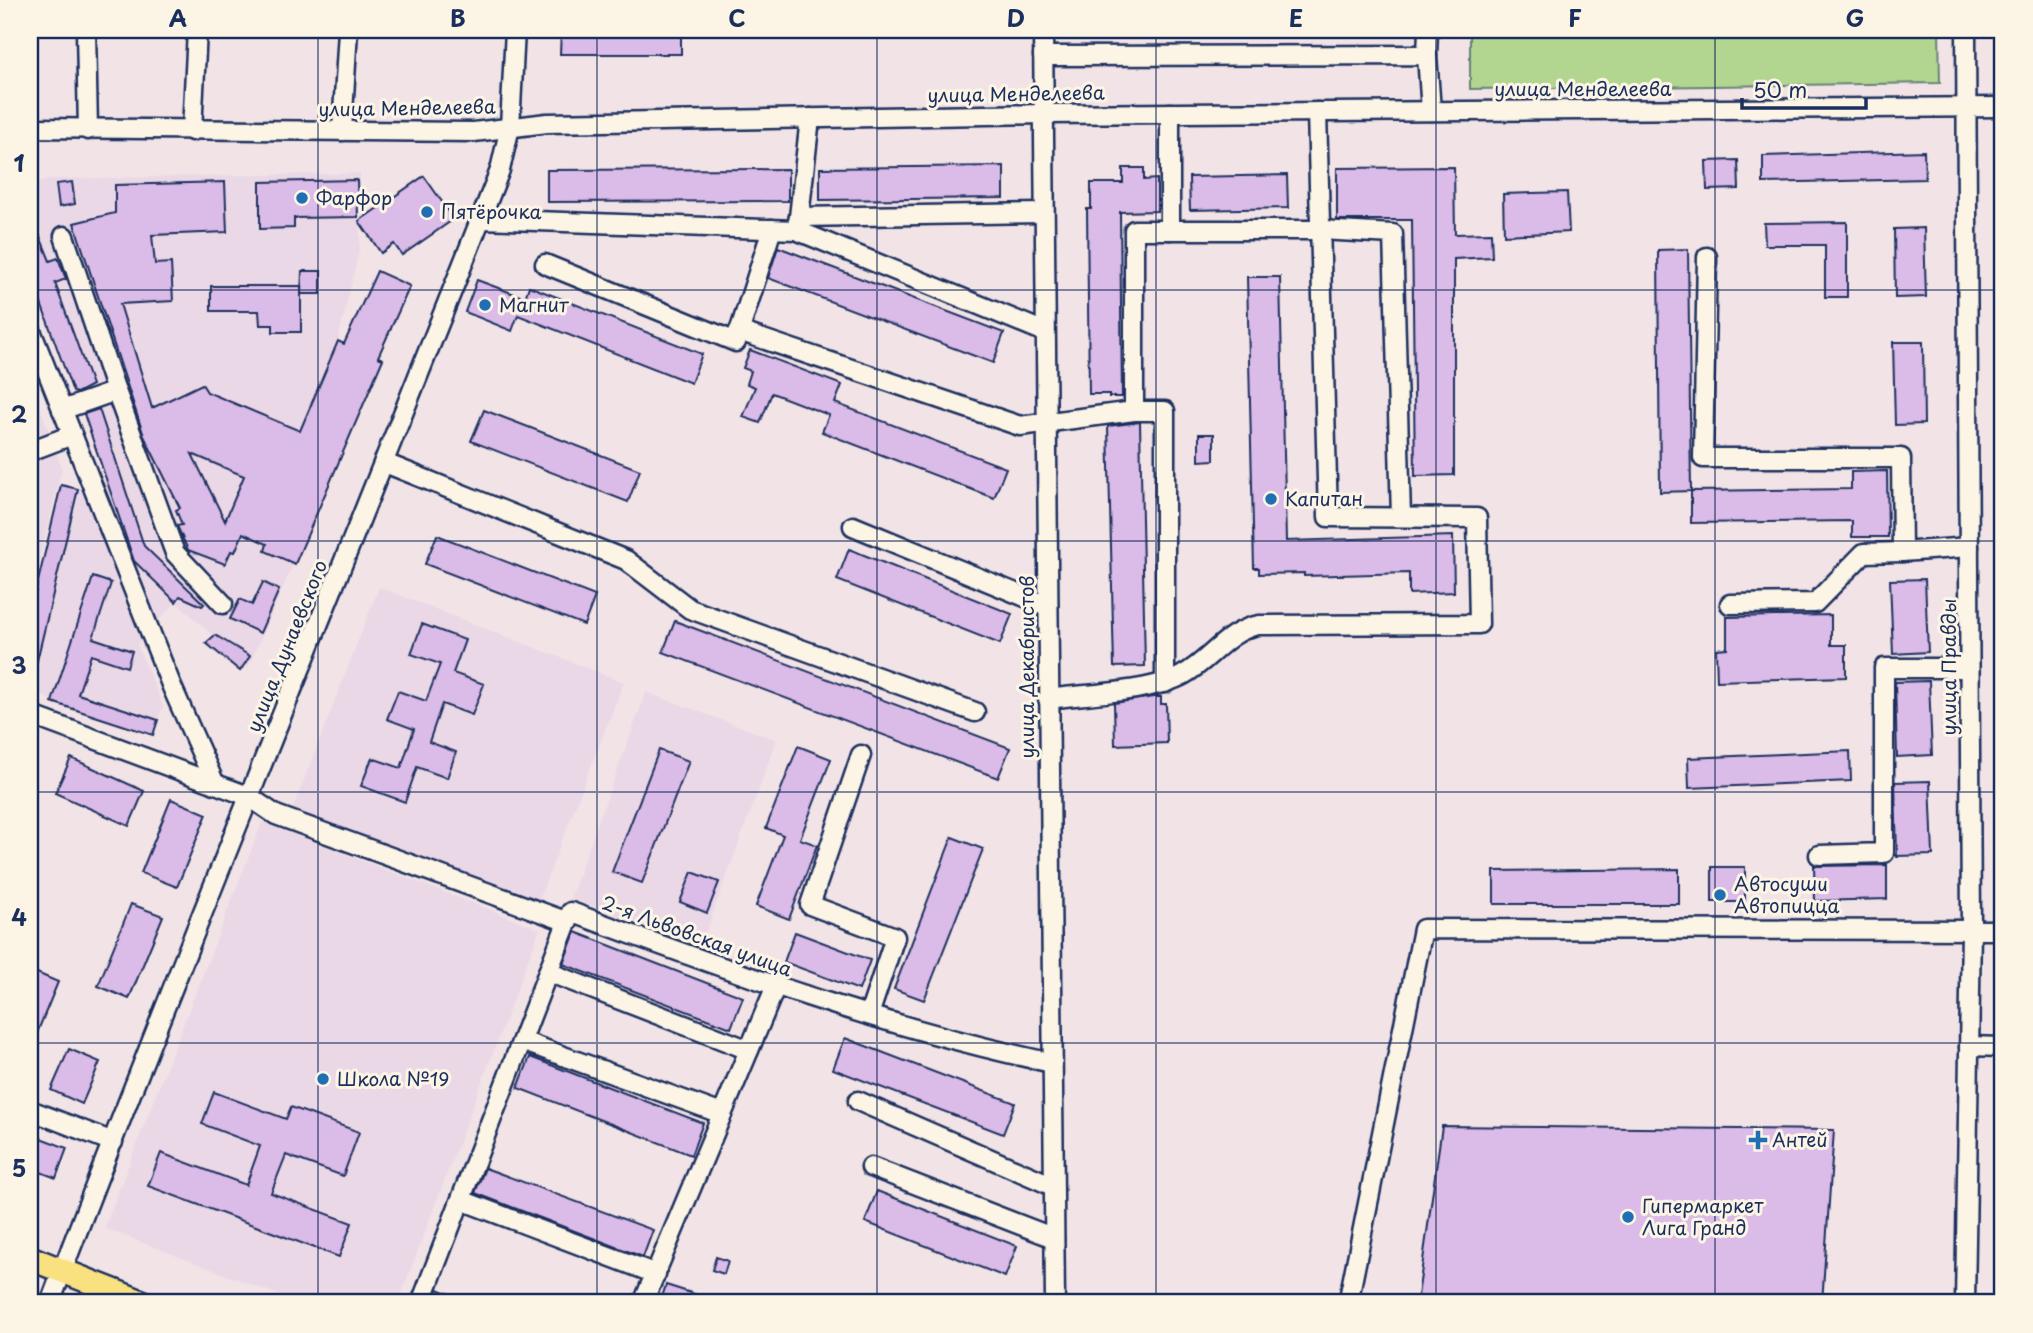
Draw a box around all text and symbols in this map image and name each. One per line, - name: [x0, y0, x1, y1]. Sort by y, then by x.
- text: A: [169, 0, 187, 35]
- text: B: [450, 0, 466, 35]
- text: C: [728, 0, 746, 35]
- text: D: [1007, 0, 1025, 35]
- text: E: [1289, 0, 1303, 35]
- text: F: [1568, 0, 1582, 35]
- text: G: [1846, 0, 1864, 35]
- scale bar: [1742, 66, 1867, 110]
- text: 50 m: [1753, 73, 1807, 105]
- street label: улица Менделеева: [1494, 74, 1672, 102]
- street label: улица Менделеева: [927, 77, 1105, 109]
- street label: улица Менделеева: [318, 91, 496, 123]
- text: 1: [14, 145, 25, 180]
- place label: Фарфор: [316, 183, 392, 211]
- marker: Фарфор: [294, 190, 310, 206]
- place label: Пятёрочка: [441, 197, 542, 225]
- marker: Пятёрочка: [419, 204, 435, 220]
- place label: Магнит: [499, 290, 569, 318]
- marker: Магнит: [477, 297, 493, 313]
- text: 2: [11, 396, 27, 431]
- place label: Капитан: [1285, 484, 1363, 512]
- marker: Капитан: [1263, 491, 1279, 507]
- street label: улица Дунаевского: [239, 555, 333, 736]
- street label: улица Декабристов: [1012, 575, 1040, 759]
- street label: улица Правды: [1934, 599, 1962, 736]
- text: 3: [11, 647, 27, 682]
- place label: Автосуши Автопицца: [1734, 869, 1840, 919]
- marker: Автосуши Автопицца: [1712, 887, 1728, 903]
- street label: 2-я Львовская улица: [598, 888, 796, 983]
- text: 4: [11, 899, 27, 934]
- place label: Школа №19: [337, 1064, 449, 1092]
- marker: Школа №19: [315, 1071, 331, 1087]
- place label: Антей: [1772, 1125, 1828, 1153]
- marker: Антей: [1750, 1132, 1766, 1148]
- text: 5: [12, 1150, 26, 1185]
- place label: Гипермаркет Лига Гранд: [1642, 1191, 1764, 1241]
- marker: Гипермаркет Лига Гранд: [1620, 1209, 1636, 1225]

